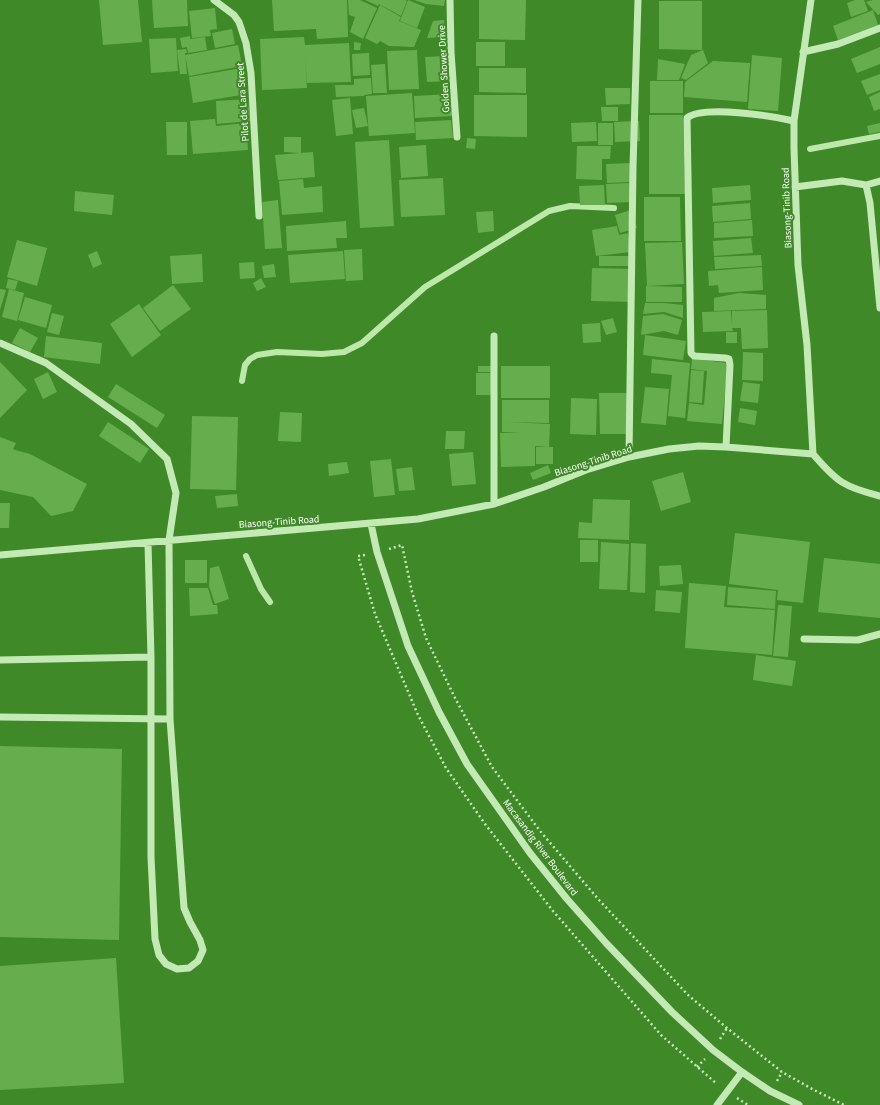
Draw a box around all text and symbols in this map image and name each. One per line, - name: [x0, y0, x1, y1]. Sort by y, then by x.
- street label: Golden Shower Drive: [435, 25, 453, 113]
- street label: Pilot de Lara Street: [233, 61, 253, 142]
- street label: Biasong-Tinib Road: [779, 167, 795, 249]
- street label: Biasong-Tinib Road: [553, 442, 634, 480]
- street label: Biasong-Tinib Road: [238, 512, 320, 532]
- street label: Macasandig River Boulevard: [499, 796, 581, 899]

